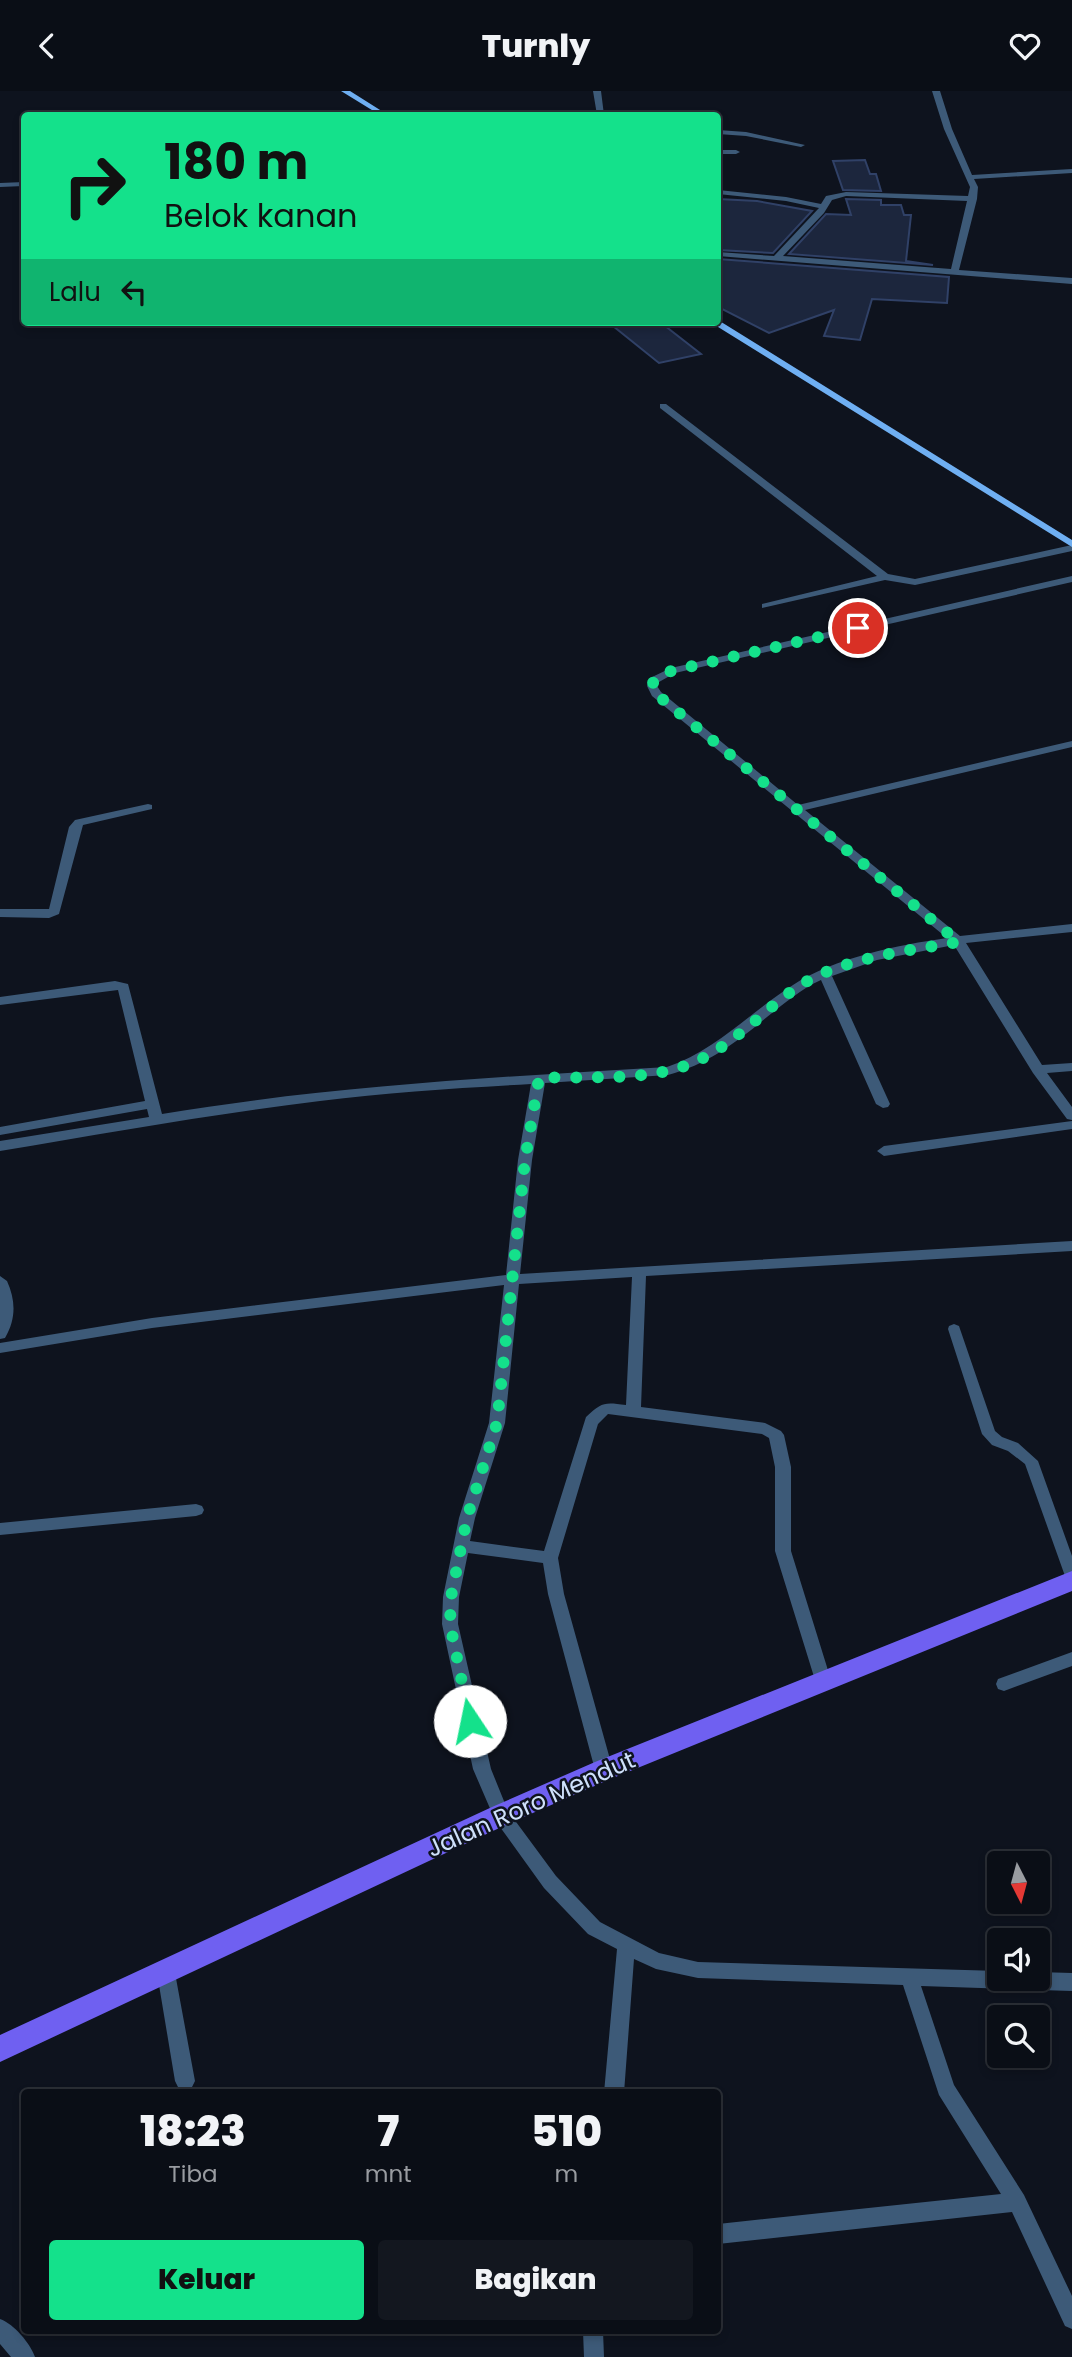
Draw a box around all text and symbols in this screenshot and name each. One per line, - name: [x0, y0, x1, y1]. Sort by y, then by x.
- text: Turnly: [482, 23, 590, 68]
- icon: back: [28, 27, 66, 65]
- icon: heart: [1006, 27, 1044, 65]
- text: 180 m: [164, 128, 308, 196]
- icon: right: [49, 140, 140, 231]
- text: Belok kanan: [164, 193, 358, 238]
- icon: left: [115, 273, 153, 311]
- text: Lalu: [49, 274, 101, 310]
- pin: [828, 598, 888, 658]
- icon: arrive: [839, 609, 877, 647]
- position arrow: [433, 1684, 507, 1758]
- street label: Jalan Roro Mendut: [422, 1743, 640, 1865]
- north arrow: [987, 1851, 1050, 1915]
- map controls: [987, 1851, 1050, 2068]
- button: sound: [987, 1928, 1050, 1991]
- button: search: [987, 2005, 1050, 2068]
- text: 18:23: [140, 2102, 246, 2161]
- text: 7: [377, 2102, 399, 2161]
- text: 510: [531, 2102, 602, 2161]
- text: Tiba: [168, 2158, 218, 2190]
- text: mnt: [365, 2158, 412, 2190]
- text: m: [554, 2158, 578, 2190]
- button: Keluar: [49, 2240, 364, 2320]
- button: Bagikan: [378, 2240, 693, 2320]

